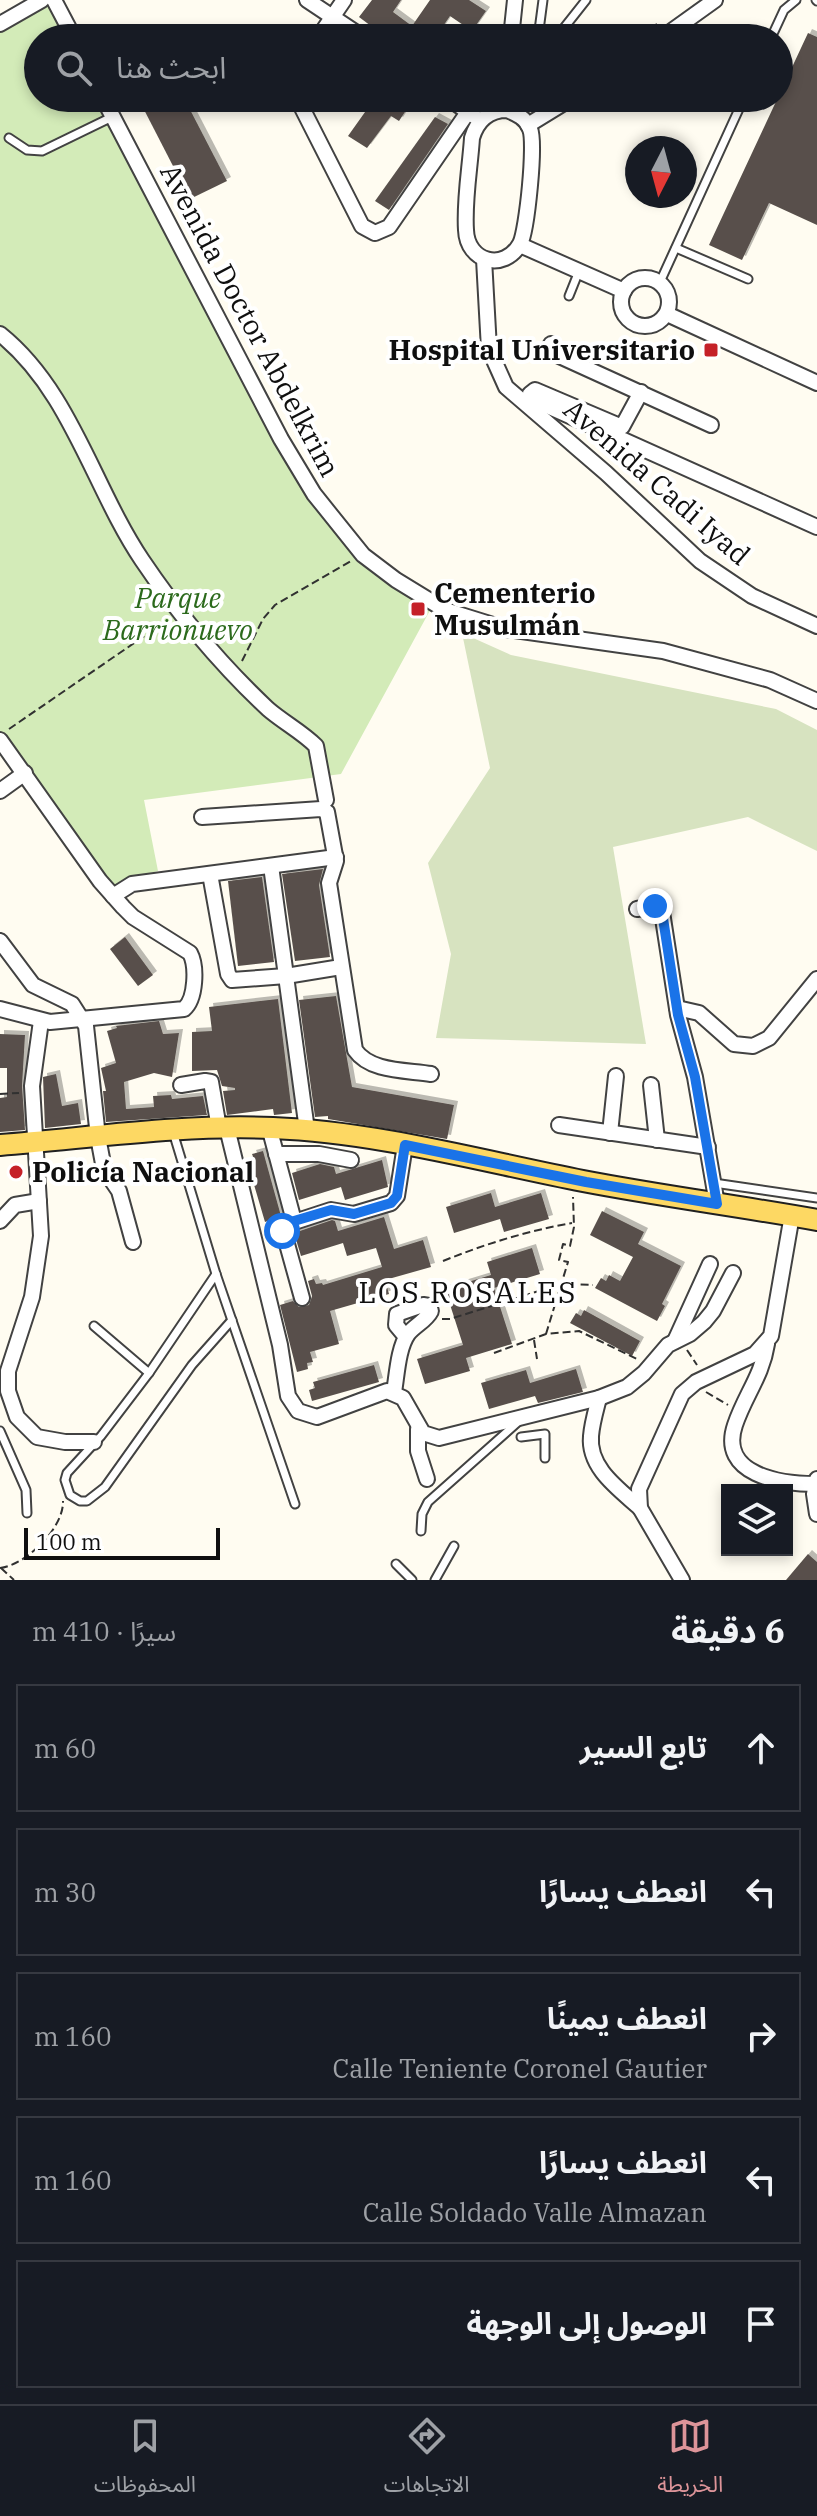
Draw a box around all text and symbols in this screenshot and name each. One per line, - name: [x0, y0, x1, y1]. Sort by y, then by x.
- search box: [24, 24, 793, 112]
- icon: search: [52, 46, 96, 90]
- text: ابحث هنا: [116, 47, 226, 86]
- north arrow: [625, 136, 697, 208]
- street label: Avenida Doctor Abdelkrim: [152, 157, 349, 483]
- place label: Hospital Universitario: [389, 331, 695, 368]
- marker: Hospital Universitario: [702, 341, 720, 359]
- street label: Avenida Cadi Iyad: [556, 390, 758, 573]
- place label: Cementerio Musulmán: [434, 574, 596, 643]
- park label: Parque Barrionuevo: [102, 579, 253, 648]
- marker: Cementerio Musulmán: [409, 600, 427, 618]
- route end: [637, 888, 673, 924]
- place label: Policía Nacional: [32, 1153, 254, 1190]
- marker: Policía Nacional: [7, 1163, 25, 1181]
- route start: [264, 1213, 300, 1249]
- district label: LOS ROSALES: [358, 1272, 578, 1311]
- map controls: [721, 1484, 793, 1556]
- button: layers: [721, 1484, 793, 1556]
- scale bar: [24, 1524, 220, 1560]
- text: 100 m: [36, 1527, 102, 1556]
- text: 6 دقيقة: [671, 1608, 785, 1652]
- text: سيرًا · 410 m: [32, 1614, 176, 1648]
- icon: ahead: [739, 1726, 783, 1770]
- text: تابع السير: [580, 1727, 707, 1766]
- text: 60 m: [34, 1731, 96, 1765]
- icon: left: [739, 1870, 783, 1914]
- text: انعطف يسارًا: [539, 1871, 707, 1910]
- text: 30 m: [34, 1875, 96, 1909]
- text: انعطف يمينًا: [547, 1998, 707, 2037]
- icon: right: [739, 2014, 783, 2058]
- text: 160 m: [34, 2019, 112, 2053]
- text: Calle Teniente Coronel Gautier: [333, 2051, 707, 2085]
- text: انعطف يسارًا: [539, 2142, 707, 2181]
- icon: left: [739, 2158, 783, 2202]
- text: 160 m: [34, 2163, 112, 2197]
- text: Calle Soldado Valle Almazan: [363, 2195, 707, 2229]
- icon: arrive: [739, 2302, 783, 2346]
- text: الوصول إلى الوجهة: [467, 2303, 707, 2342]
- tab: المحفوظات: [94, 2414, 196, 2508]
- tab: الاتجاهات: [384, 2414, 470, 2508]
- tab: الخريطة: [657, 2414, 723, 2508]

